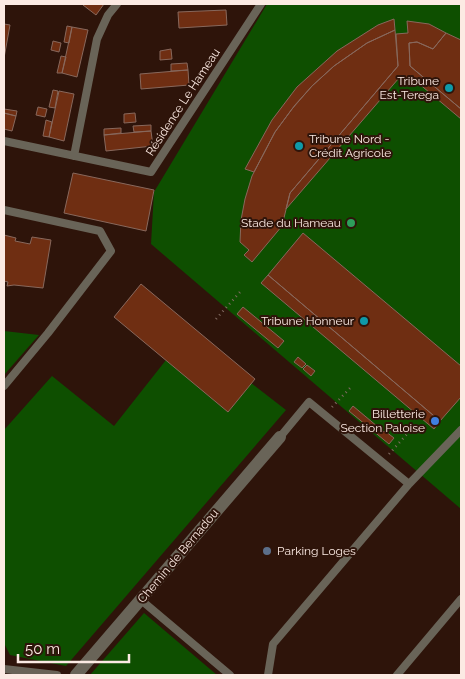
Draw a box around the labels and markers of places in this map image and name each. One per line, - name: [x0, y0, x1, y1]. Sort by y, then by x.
- place label: Tribune Est-Terega: [380, 74, 439, 102]
- marker: Tribune Est-Terega: [443, 82, 455, 94]
- place label: Tribune Nord - Crédit Agricole: [309, 132, 391, 160]
- marker: Tribune Nord - Crédit Agricole: [293, 140, 305, 152]
- place label: Stade du Hameau: [241, 216, 341, 230]
- marker: Stade du Hameau: [345, 217, 357, 229]
- place label: Tribune Honneur: [261, 314, 355, 328]
- marker: Tribune Honneur: [358, 315, 370, 327]
- place label: Billetterie Section Paloise: [340, 407, 425, 435]
- marker: Billetterie Section Paloise: [429, 415, 441, 427]
- place label: Parking Loges: [277, 544, 356, 558]
- marker: Parking Loges: [261, 545, 273, 557]

